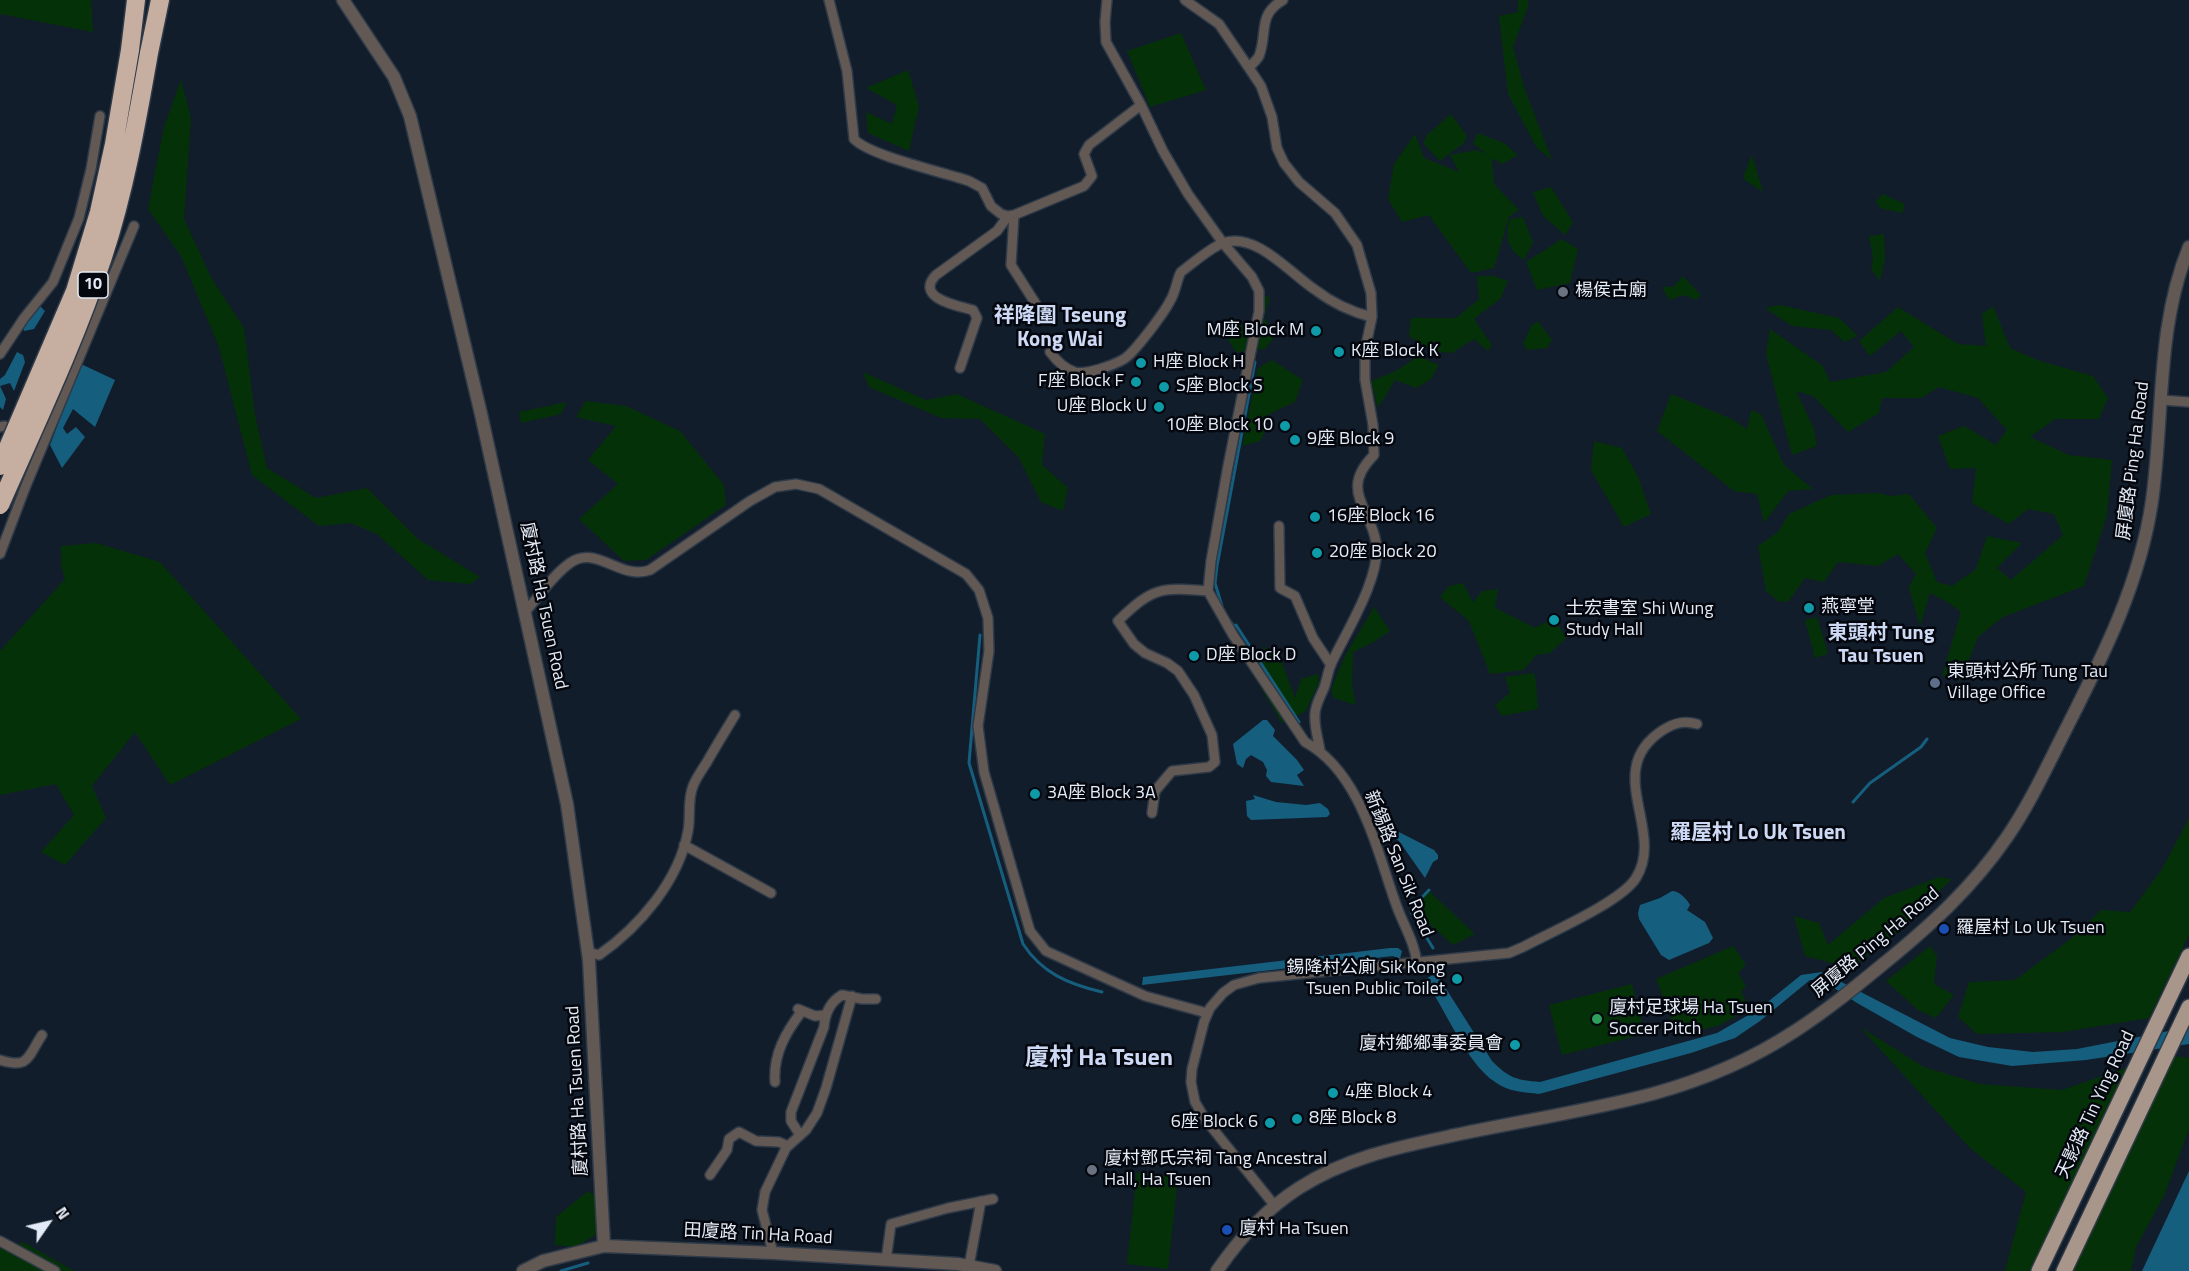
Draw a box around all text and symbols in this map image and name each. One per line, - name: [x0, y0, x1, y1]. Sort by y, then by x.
- road number: 10: [78, 272, 108, 298]
- place label: 楊侯古廟: [1575, 281, 1647, 303]
- marker: 楊侯古廟: [1556, 285, 1570, 299]
- district label: 祥降圍 Tseung Kong Wai: [994, 304, 1126, 354]
- place label: M座 Block M: [1207, 320, 1304, 342]
- marker: M座 Block M: [1309, 324, 1323, 338]
- place label: K座 Block K: [1351, 341, 1439, 363]
- marker: K座 Block K: [1332, 345, 1346, 359]
- place label: H座 Block H: [1153, 352, 1244, 374]
- marker: H座 Block H: [1134, 356, 1148, 370]
- place label: F座 Block F: [1038, 371, 1124, 393]
- marker: F座 Block F: [1129, 375, 1143, 389]
- place label: S座 Block S: [1176, 376, 1263, 398]
- marker: S座 Block S: [1157, 380, 1171, 394]
- street label: 屏廈路 Ping Ha Road: [2114, 381, 2154, 541]
- place label: U座 Block U: [1057, 396, 1147, 418]
- marker: U座 Block U: [1152, 400, 1166, 414]
- place label: 10座 Block 10: [1166, 415, 1273, 437]
- marker: 10座 Block 10: [1278, 419, 1292, 433]
- place label: 9座 Block 9: [1307, 429, 1394, 451]
- marker: 9座 Block 9: [1288, 433, 1302, 447]
- place label: 16座 Block 16: [1327, 506, 1434, 528]
- marker: 16座 Block 16: [1308, 510, 1322, 524]
- street label: 廈村路 Ha Tsuen Road: [515, 520, 571, 692]
- place label: 20座 Block 20: [1329, 542, 1436, 564]
- marker: 20座 Block 20: [1310, 546, 1324, 560]
- place label: 燕寧堂: [1821, 597, 1875, 619]
- place label: 士宏書室 Shi Wung Study Hall: [1566, 599, 1713, 642]
- marker: 燕寧堂: [1802, 601, 1816, 615]
- marker: 士宏書室 Shi Wung Study Hall: [1547, 613, 1561, 627]
- district label: 東頭村 Tung Tau Tsuen: [1828, 622, 1934, 669]
- place label: D座 Block D: [1206, 645, 1296, 667]
- marker: D座 Block D: [1187, 649, 1201, 663]
- place label: 東頭村公所 Tung Tau Village Office: [1947, 662, 2108, 704]
- marker: 東頭村公所 Tung Tau Village Office: [1928, 676, 1942, 690]
- place label: 3A座 Block 3A: [1047, 783, 1156, 805]
- marker: 3A座 Block 3A: [1028, 787, 1042, 801]
- street label: 新錫路 San Sik Road: [1359, 788, 1437, 940]
- district label: 羅屋村 Lo Uk Tsuen: [1670, 821, 1846, 847]
- street label: 屏廈路 Ping Ha Road: [1808, 883, 1944, 1003]
- place label: 羅屋村 Lo Uk Tsuen: [1956, 918, 2105, 940]
- marker: 羅屋村 Lo Uk Tsuen: [1937, 922, 1951, 936]
- place label: 錫降村公廁 Sik Kong Tsuen Public Toilet: [1286, 958, 1445, 1000]
- marker: 錫降村公廁 Sik Kong Tsuen Public Toilet: [1450, 972, 1464, 986]
- place label: 廈村足球場 Ha Tsuen Soccer Pitch: [1609, 998, 1773, 1040]
- street label: 廈村路 Ha Tsuen Road: [563, 1005, 593, 1177]
- marker: 廈村足球場 Ha Tsuen Soccer Pitch: [1590, 1012, 1604, 1026]
- street label: 天影路 Tin Ying Road: [2052, 1028, 2140, 1182]
- place label: 廈村鄉鄉事委員會: [1359, 1034, 1503, 1056]
- marker: 廈村鄉鄉事委員會: [1508, 1038, 1522, 1052]
- district label: 廈村 Ha Tsuen: [1025, 1045, 1173, 1073]
- place label: 4座 Block 4: [1345, 1082, 1432, 1104]
- marker: 4座 Block 4: [1326, 1086, 1340, 1100]
- place label: 8座 Block 8: [1309, 1108, 1396, 1130]
- place label: 6座 Block 6: [1171, 1112, 1258, 1134]
- marker: 8座 Block 8: [1290, 1112, 1304, 1126]
- marker: 6座 Block 6: [1263, 1116, 1277, 1130]
- place label: 廈村鄧氏宗祠 Tang Ancestral Hall, Ha Tsuen: [1104, 1149, 1327, 1192]
- marker: 廈村鄧氏宗祠 Tang Ancestral Hall, Ha Tsuen: [1085, 1163, 1099, 1177]
- north arrow: [18, 1193, 78, 1253]
- text: N: [50, 1202, 76, 1224]
- place label: 廈村 Ha Tsuen: [1239, 1219, 1349, 1241]
- street label: 田廈路 Tin Ha Road: [683, 1220, 833, 1250]
- marker: 廈村 Ha Tsuen: [1220, 1223, 1234, 1237]

